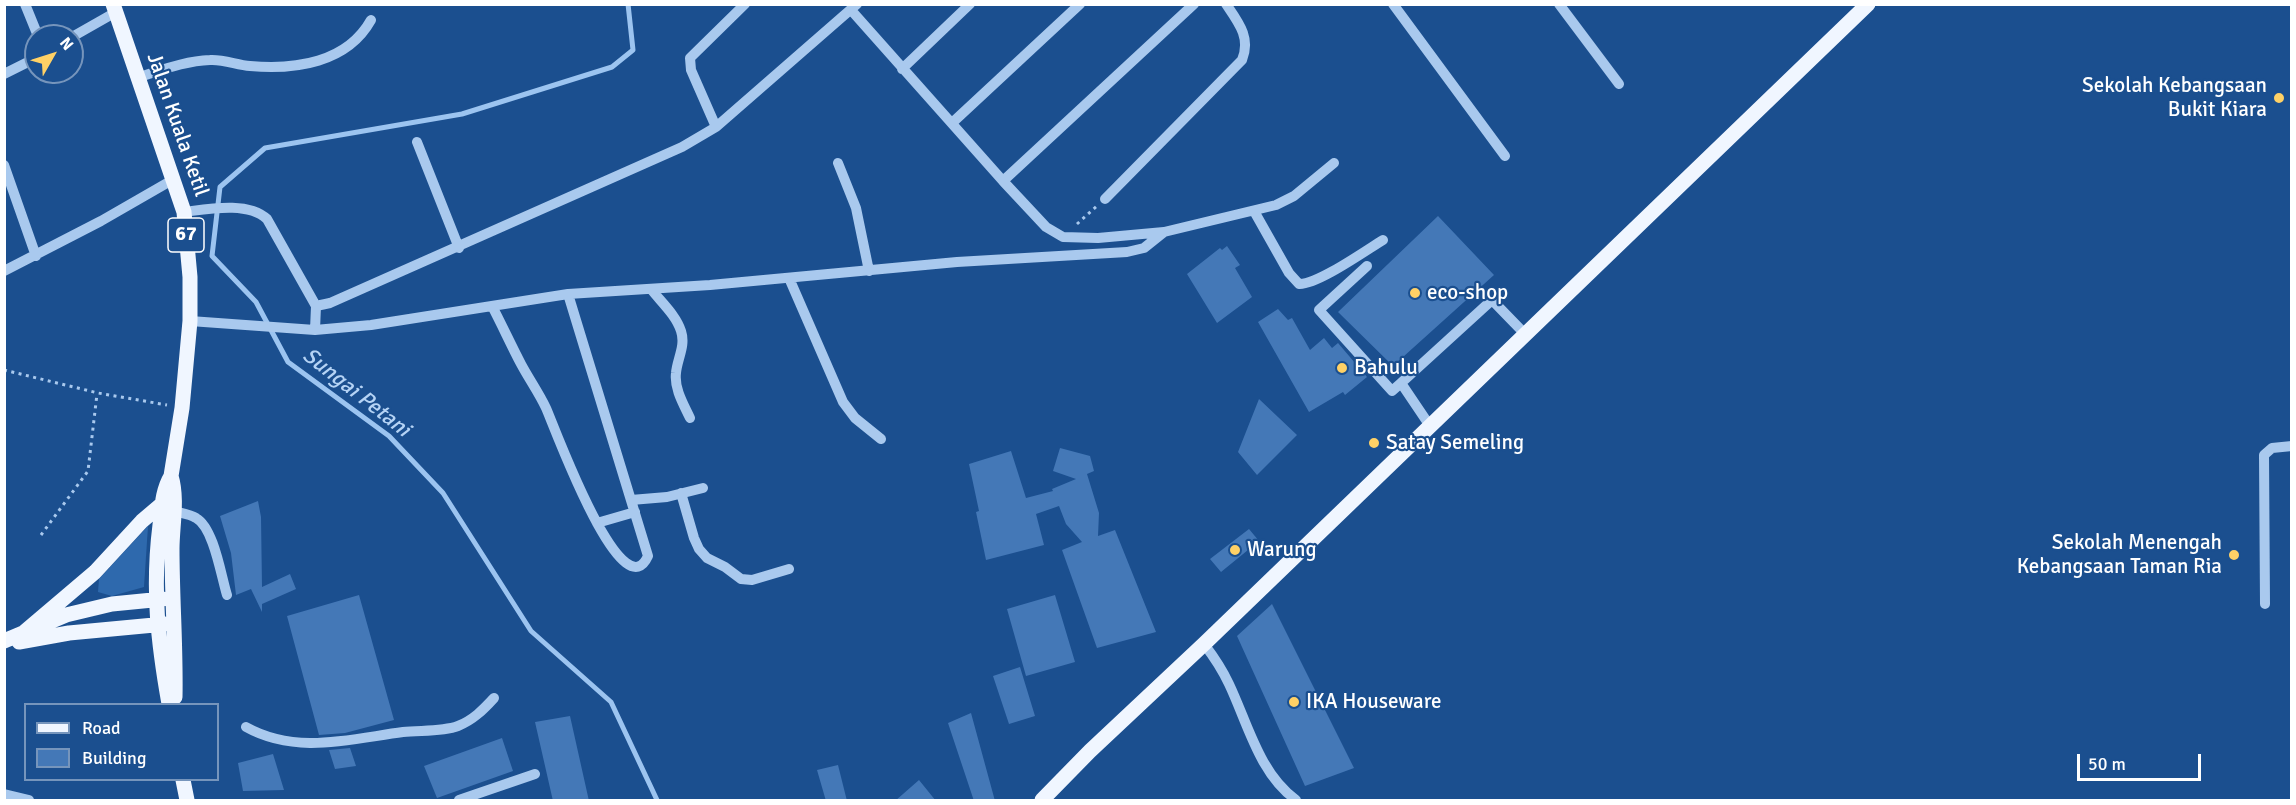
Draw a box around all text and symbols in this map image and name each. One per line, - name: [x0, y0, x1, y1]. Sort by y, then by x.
- north arrow: [24, 24, 84, 84]
- text: N: [55, 33, 78, 55]
- street label: Jalan Kuala Ketil: [141, 50, 213, 200]
- place label: Sekolah Kebangsaan Bukit Kiara: [2082, 73, 2267, 123]
- marker: Sekolah Kebangsaan Bukit Kiara: [2272, 91, 2286, 105]
- road number: 67: [168, 218, 204, 252]
- place label: eco-shop: [1427, 280, 1508, 306]
- marker: eco-shop: [1408, 286, 1422, 300]
- water label: Sungai Petani: [297, 343, 415, 443]
- place label: Bahulu: [1354, 355, 1418, 381]
- marker: Bahulu: [1335, 361, 1349, 375]
- place label: Satay Semeling: [1386, 430, 1524, 456]
- marker: Satay Semeling: [1367, 436, 1381, 450]
- place label: Sekolah Menengah Kebangsaan Taman Ria: [2017, 530, 2222, 580]
- place label: Warung: [1247, 537, 1316, 563]
- marker: Warung: [1228, 543, 1242, 557]
- marker: Sekolah Menengah Kebangsaan Taman Ria: [2227, 548, 2241, 562]
- place label: IKA Houseware: [1306, 689, 1442, 715]
- marker: IKA Houseware: [1287, 695, 1301, 709]
- legend: [24, 703, 219, 781]
- text: Road: [82, 717, 121, 739]
- scale bar: [2080, 742, 2204, 780]
- text: Building: [82, 747, 146, 769]
- text: 50 m: [2088, 753, 2126, 775]

